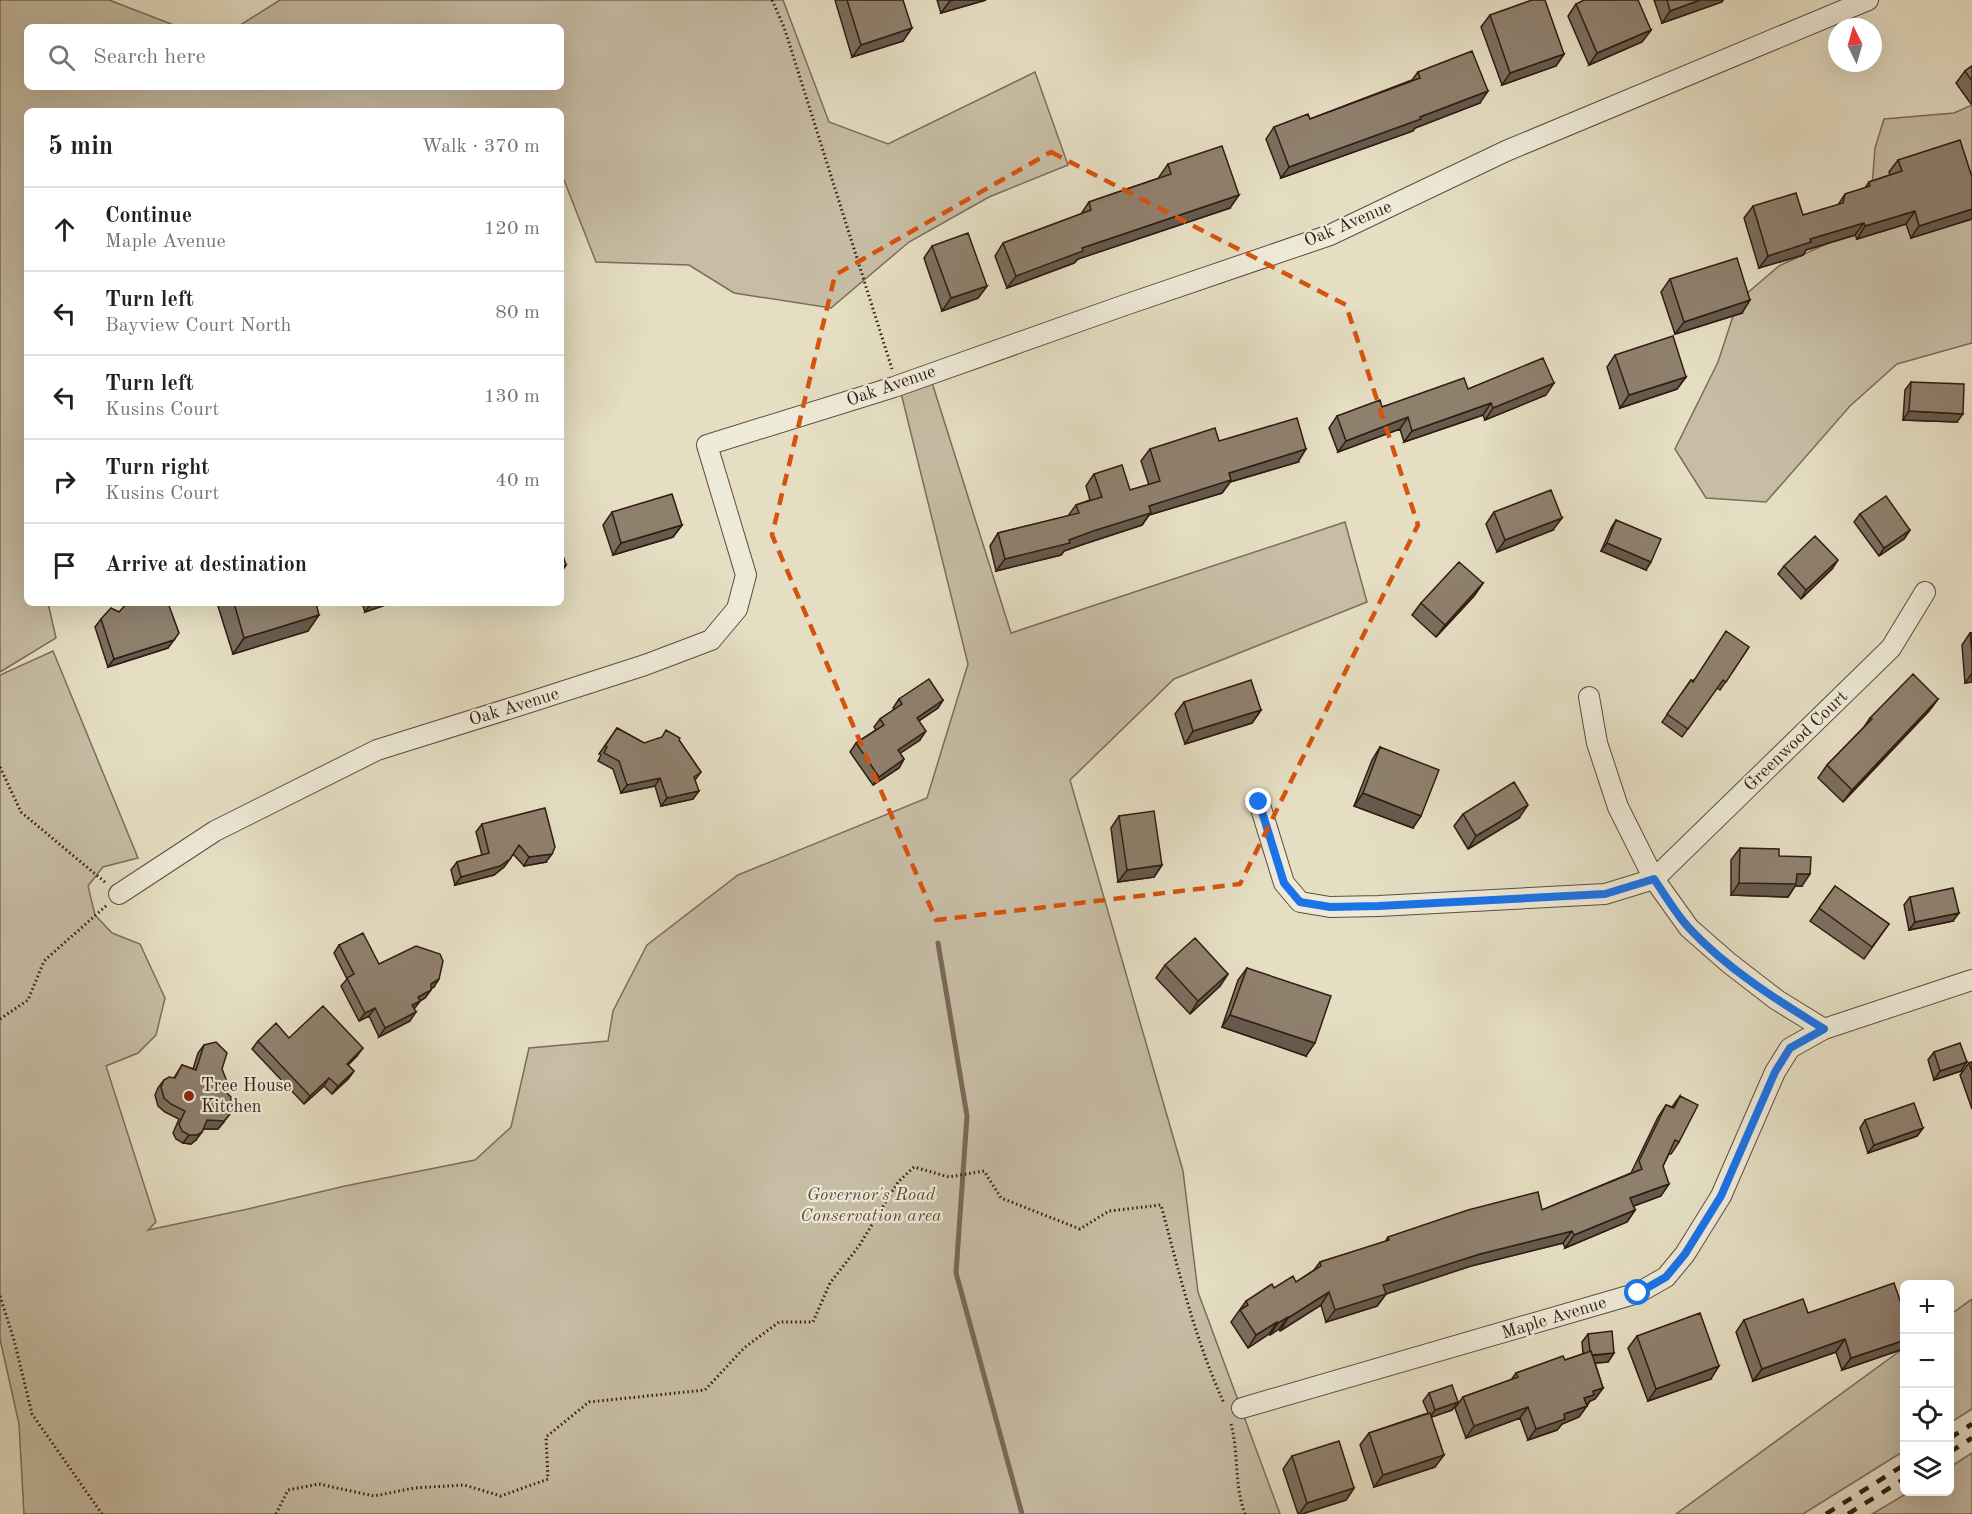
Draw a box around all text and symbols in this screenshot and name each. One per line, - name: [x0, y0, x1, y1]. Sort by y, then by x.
- north arrow: [1828, 18, 1882, 72]
- search box: [24, 24, 564, 90]
- icon: search: [45, 41, 78, 74]
- text: Search here: [93, 46, 206, 68]
- text: 5 min: [48, 134, 113, 160]
- text: Walk · 370 m: [421, 137, 540, 157]
- street label: Oak Avenue: [1302, 198, 1394, 250]
- text: Continue: [105, 205, 192, 227]
- icon: ahead: [48, 213, 81, 246]
- text: 120 m: [484, 219, 540, 239]
- text: Maple Avenue: [105, 232, 226, 252]
- text: Turn left: [105, 289, 194, 311]
- icon: left: [48, 297, 81, 330]
- text: 80 m: [495, 303, 540, 323]
- text: Bayview Court North: [105, 316, 291, 336]
- street label: Oak Avenue: [844, 362, 938, 410]
- text: Turn left: [105, 373, 194, 395]
- icon: left: [48, 381, 81, 414]
- text: 130 m: [484, 387, 540, 407]
- text: Kusins Court: [105, 400, 219, 420]
- text: Turn right: [105, 457, 209, 479]
- icon: right: [48, 465, 81, 498]
- text: 40 m: [495, 471, 540, 491]
- text: Kusins Court: [105, 484, 219, 504]
- icon: arrive: [48, 549, 81, 582]
- text: Arrive at destination: [105, 554, 307, 576]
- street label: Oak Avenue: [467, 685, 561, 729]
- street label: Greenwood Court: [1741, 687, 1851, 795]
- route end: [1245, 788, 1271, 814]
- place label: Tree House Kitchen: [201, 1077, 292, 1116]
- marker: Tree House Kitchen: [182, 1089, 196, 1103]
- park label: Governor's Road Conservation area: [800, 1186, 942, 1225]
- route start: [1624, 1279, 1650, 1305]
- map controls: [1900, 1280, 1954, 1496]
- button: +: [1900, 1280, 1954, 1334]
- street label: Maple Avenue: [1499, 1294, 1609, 1342]
- button: −: [1900, 1334, 1954, 1388]
- button: locate: [1900, 1388, 1954, 1442]
- button: layers: [1900, 1442, 1954, 1496]

